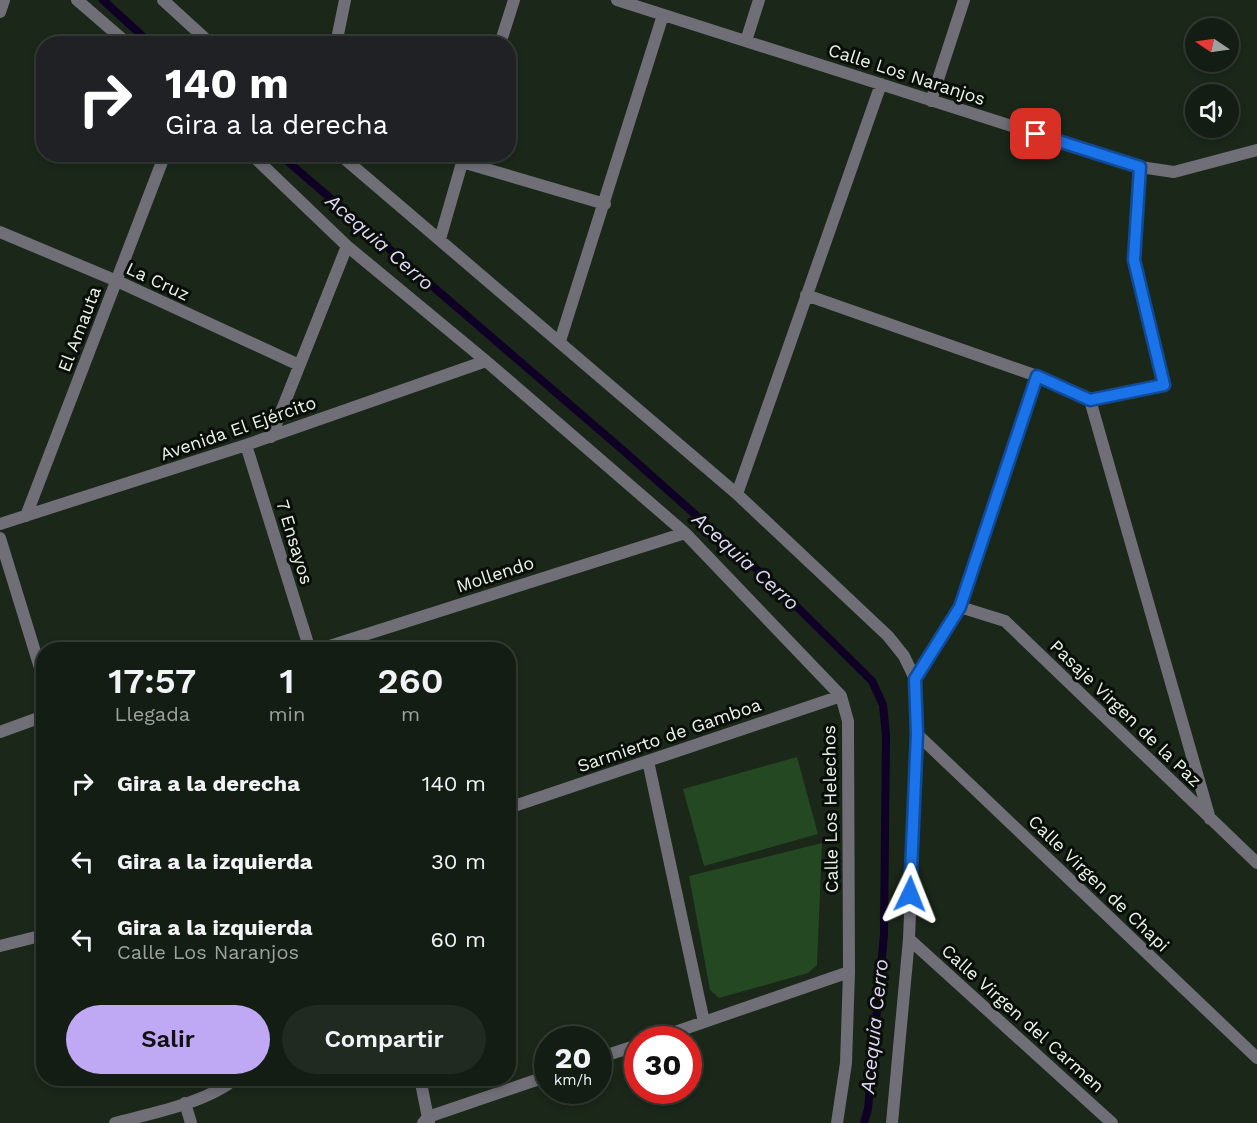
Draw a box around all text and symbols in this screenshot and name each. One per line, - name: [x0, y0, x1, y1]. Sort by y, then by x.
- north arrow: [1185, 18, 1239, 72]
- map controls: [1185, 18, 1239, 138]
- street label: Calle Los Naranjos: [826, 39, 988, 109]
- text: 140 m: [165, 59, 289, 108]
- icon: right: [66, 60, 144, 138]
- button: sound: [1185, 84, 1239, 138]
- pin: [1010, 108, 1061, 159]
- text: Gira a la derecha: [165, 109, 388, 141]
- icon: arrive: [1019, 117, 1052, 150]
- water label: Acequia Cerro: [320, 188, 439, 295]
- street label: La Cruz: [123, 257, 193, 305]
- street label: El Amauta: [53, 283, 105, 375]
- street label: Avenida El Ejército: [157, 391, 319, 465]
- street label: 7 Ensayos: [272, 497, 318, 587]
- water label: Acequia Cerro: [687, 506, 804, 615]
- street label: Mollendo: [453, 552, 537, 596]
- street label: Pasaje Virgen de la Paz: [1046, 635, 1206, 791]
- text: 17:57: [108, 660, 196, 702]
- text: 1: [279, 660, 294, 702]
- text: 260: [378, 660, 444, 702]
- street label: Sarmierto de Gamboa: [574, 694, 764, 776]
- text: Llegada: [115, 702, 190, 726]
- text: min: [269, 702, 305, 726]
- text: m: [401, 702, 420, 726]
- street label: Calle Los Helechos: [818, 725, 842, 893]
- icon: right: [66, 767, 99, 800]
- text: Gira a la derecha: [117, 771, 300, 796]
- text: 140 m: [422, 771, 486, 796]
- street label: Calle Virgen de Chapi: [1024, 810, 1174, 956]
- icon: left: [66, 845, 99, 878]
- text: Gira a la izquierda: [117, 849, 313, 874]
- text: 30 m: [431, 849, 486, 874]
- position arrow: [878, 862, 942, 926]
- text: Gira a la izquierda: [117, 915, 313, 940]
- icon: left: [66, 923, 99, 956]
- text: 60 m: [430, 927, 486, 952]
- street label: Calle Virgen del Carmen: [937, 939, 1109, 1097]
- text: Calle Los Naranjos: [117, 940, 299, 964]
- water label: Acequia Cerro: [855, 958, 893, 1095]
- button: Salir: [66, 1005, 270, 1074]
- button: Compartir: [282, 1005, 486, 1074]
- speed limit sign: 30: [624, 1026, 702, 1104]
- text: 20: [554, 1040, 592, 1075]
- text: km/h: [554, 1071, 592, 1089]

